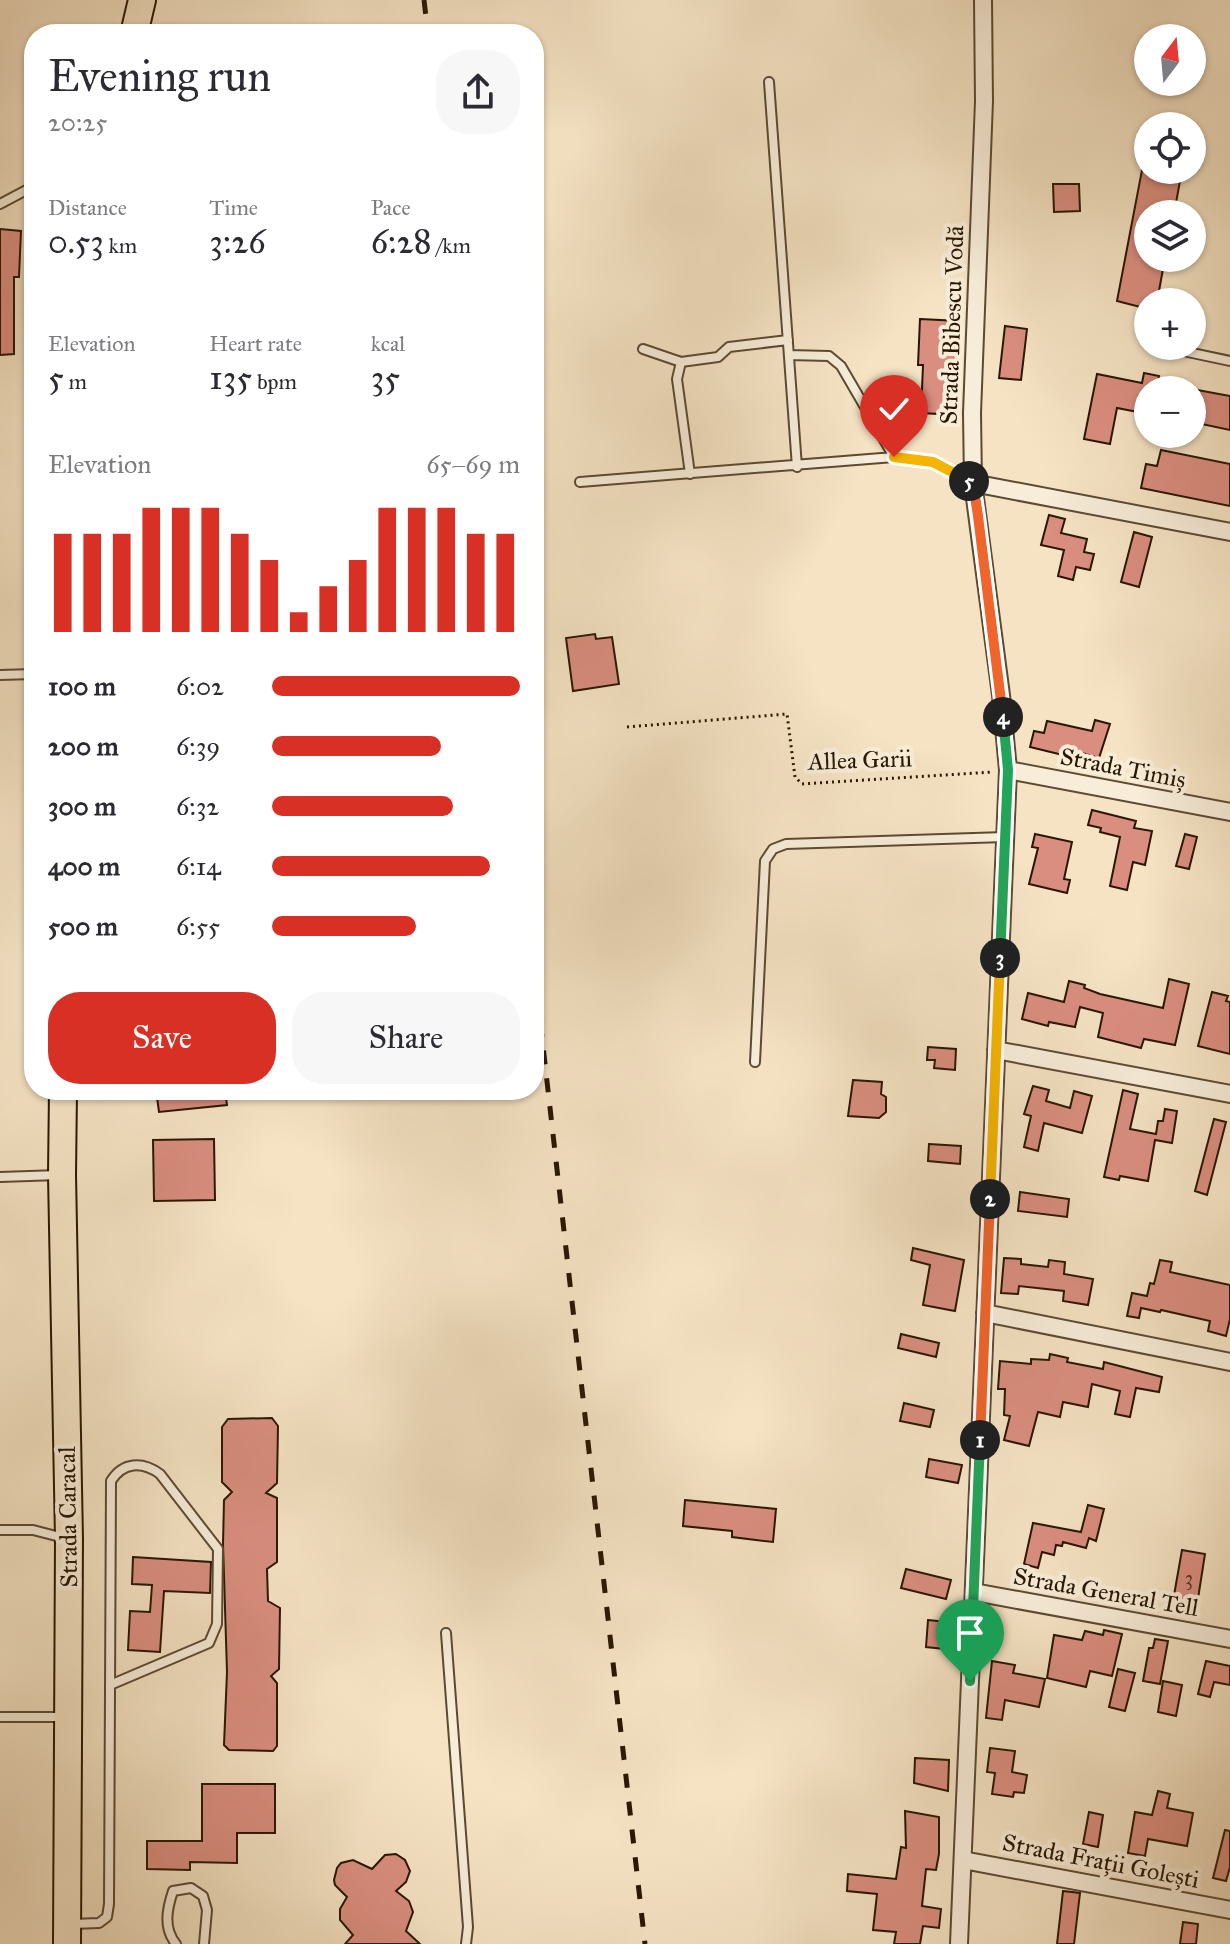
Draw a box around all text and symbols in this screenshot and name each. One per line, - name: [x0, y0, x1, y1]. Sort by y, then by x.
- north arrow: [1134, 24, 1206, 96]
- map controls: [1134, 24, 1206, 448]
- text: Evening run: [48, 49, 271, 103]
- button: share: [436, 50, 520, 134]
- text: 20:25: [48, 106, 107, 138]
- button: locate: [1134, 112, 1206, 184]
- text: Distance: [48, 194, 127, 221]
- text: Time: [209, 194, 258, 221]
- text: Pace: [371, 194, 411, 221]
- button: layers: [1134, 200, 1206, 272]
- text: 0.53: [48, 221, 104, 262]
- text: 3:26: [209, 221, 266, 262]
- text: 6:28: [371, 221, 432, 262]
- street label: Strada Bibescu Vodă: [934, 224, 970, 425]
- text: km: [104, 232, 137, 259]
- text: /km: [432, 232, 471, 259]
- button: +: [1134, 288, 1206, 360]
- text: Elevation: [48, 330, 135, 357]
- text: Heart rate: [209, 330, 302, 357]
- text: kcal: [371, 330, 405, 357]
- text: 5: [48, 357, 64, 398]
- text: 135: [209, 357, 252, 398]
- text: 35: [371, 357, 400, 398]
- text: m: [64, 368, 87, 395]
- text: bpm: [252, 368, 297, 395]
- pin: [860, 375, 928, 457]
- button: −: [1134, 376, 1206, 448]
- icon: check: [872, 387, 916, 431]
- text: Elevation: [48, 448, 151, 480]
- text: 65–69 m: [426, 448, 520, 480]
- pin: 5: [949, 461, 989, 501]
- text: 5: [964, 467, 974, 494]
- text: 100 m: [48, 670, 116, 702]
- text: 6:02: [176, 670, 224, 702]
- pin: 4: [983, 697, 1023, 737]
- text: 4: [997, 703, 1009, 730]
- text: 200 m: [48, 730, 119, 762]
- text: 6:39: [176, 730, 220, 762]
- street label: Strada Timiș: [1058, 741, 1188, 795]
- street label: Allea Garii: [806, 743, 913, 777]
- text: 300 m: [48, 790, 116, 822]
- text: 6:32: [176, 790, 219, 822]
- text: 400 m: [48, 850, 120, 882]
- text: 6:14: [176, 850, 221, 882]
- text: 500 m: [48, 910, 118, 942]
- text: 6:55: [176, 910, 220, 942]
- pin: 3: [980, 938, 1020, 978]
- text: 3: [996, 944, 1004, 971]
- button: Save: [48, 992, 276, 1084]
- button: Share: [292, 992, 520, 1084]
- pin: 2: [970, 1179, 1010, 1219]
- text: 2: [985, 1185, 995, 1212]
- pin: 1: [960, 1420, 1000, 1460]
- text: 1: [976, 1426, 984, 1453]
- street label: Strada Caracal: [52, 1446, 84, 1588]
- street label: Strada General Tell: [1011, 1561, 1201, 1623]
- house number: 3: [1185, 1566, 1193, 1590]
- pin: [936, 1599, 1004, 1681]
- icon: arrive: [948, 1611, 992, 1655]
- street label: Strada Frații Golești: [1000, 1827, 1202, 1895]

